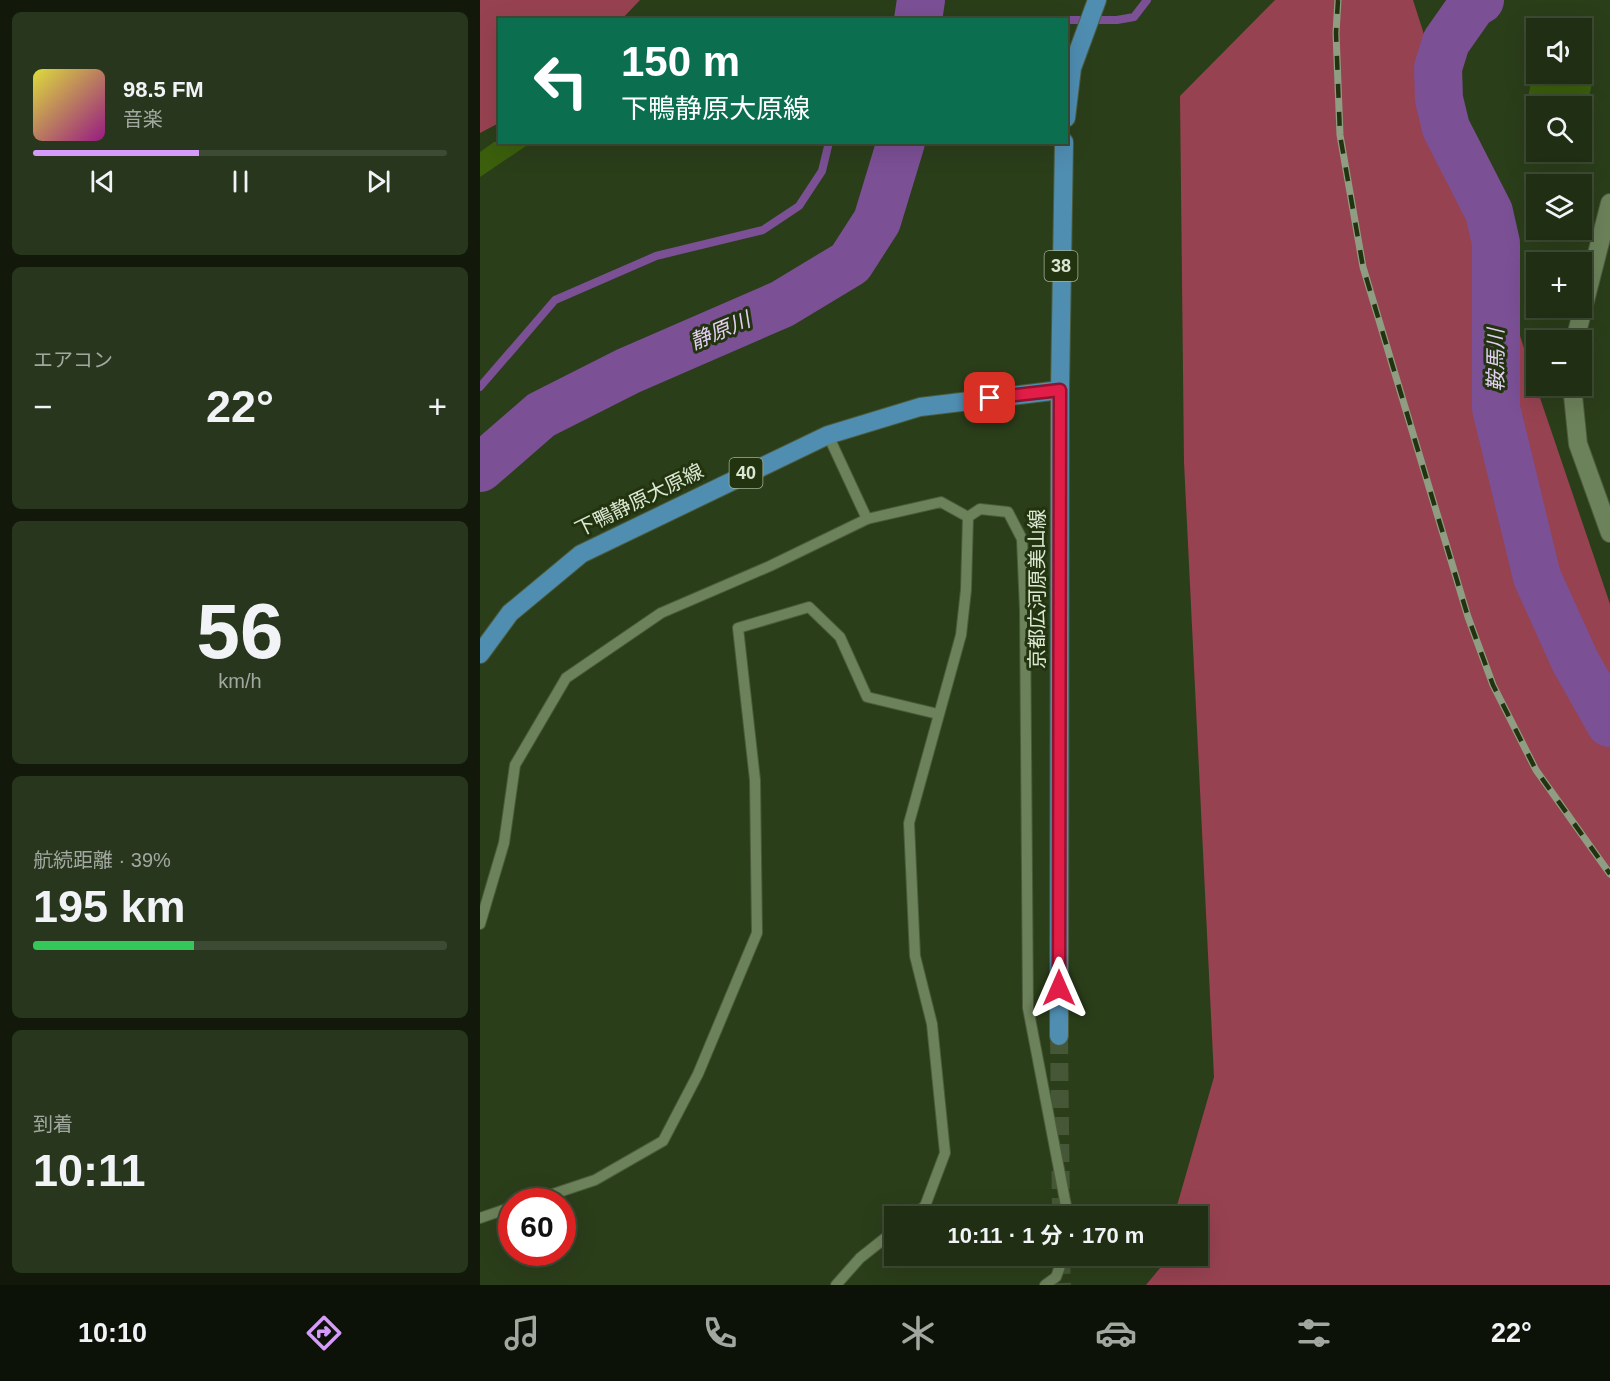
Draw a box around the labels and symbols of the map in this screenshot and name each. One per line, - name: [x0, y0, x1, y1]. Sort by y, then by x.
- road number: 38: [1044, 251, 1078, 281]
- water label: 静原川: [686, 307, 755, 353]
- water label: 鞍馬川: [1484, 327, 1507, 392]
- pin: [964, 372, 1015, 423]
- road number: 40: [730, 458, 762, 488]
- street label: 下鴨静原大原線: [571, 459, 707, 541]
- street label: 京都広河原美山線: [1026, 509, 1048, 669]
- position arrow: [1027, 956, 1091, 1020]
- speed limit sign: 60: [498, 1188, 576, 1266]

